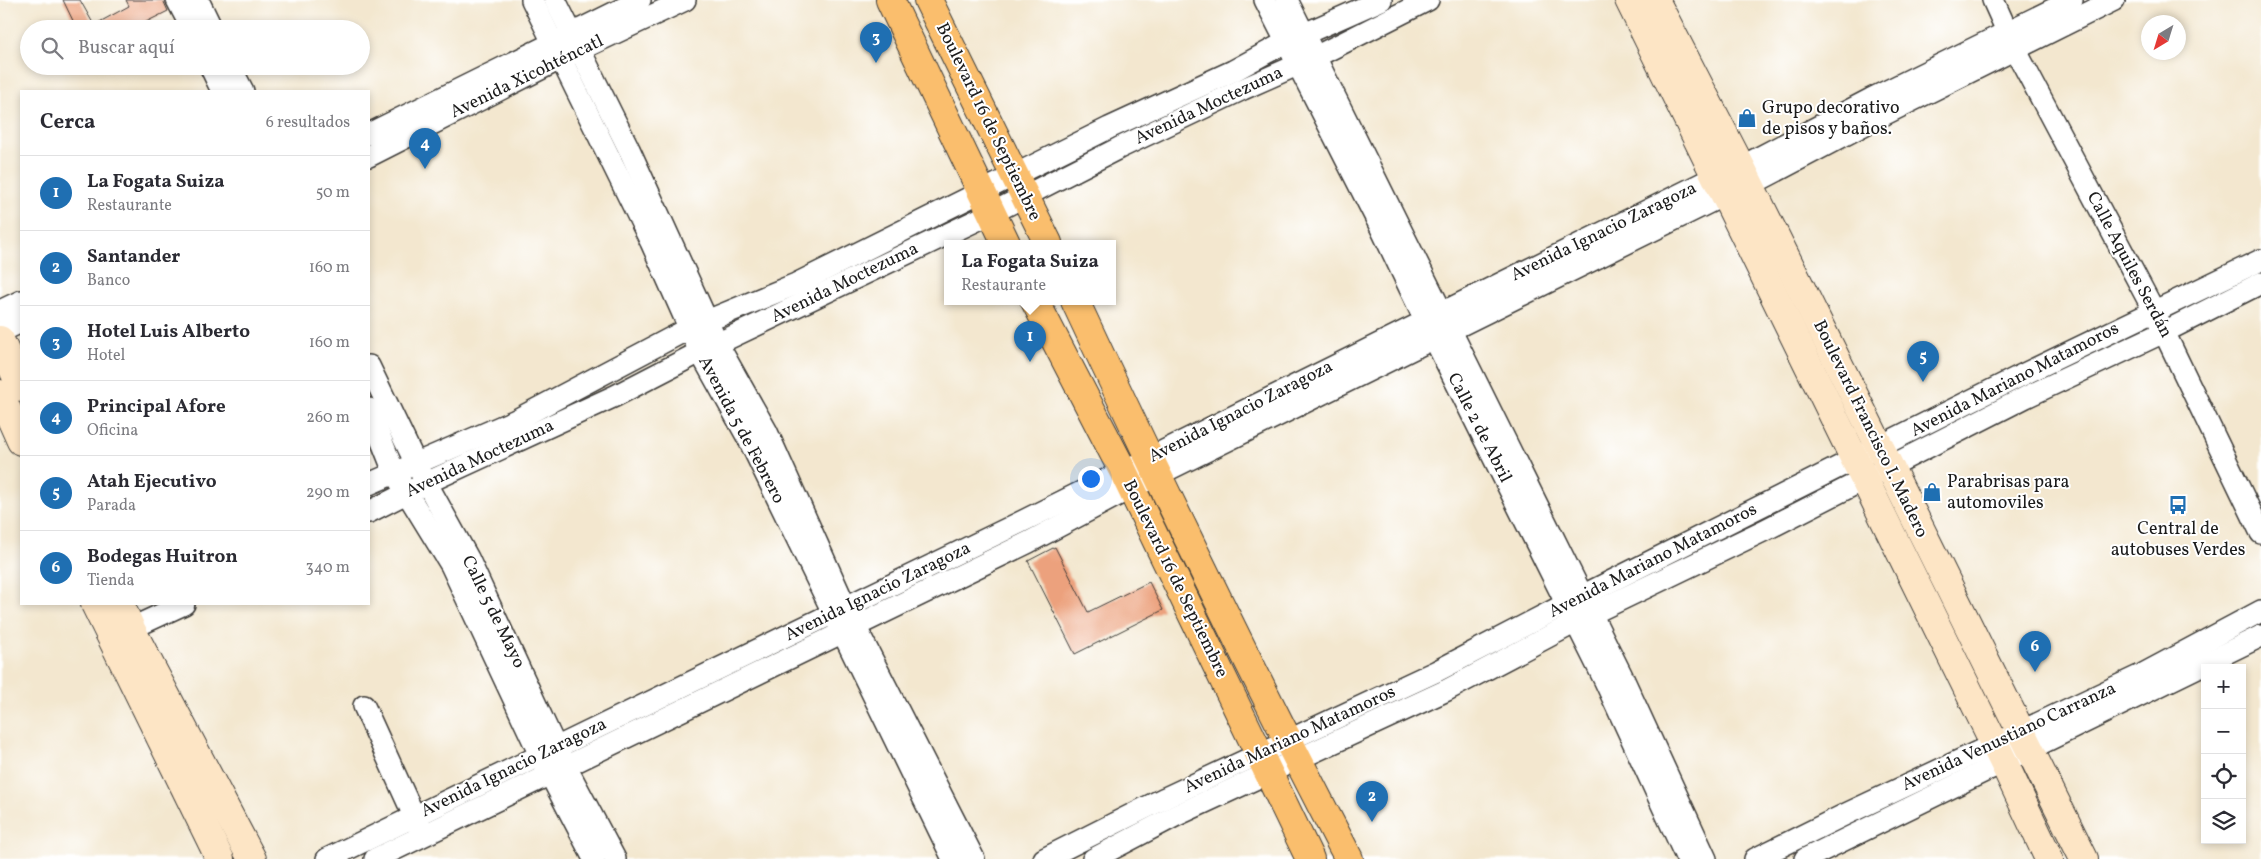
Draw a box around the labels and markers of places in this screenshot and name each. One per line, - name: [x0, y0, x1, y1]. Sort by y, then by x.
- pin: 3: [860, 22, 892, 63]
- place label: Grupo decorativo de pisos y baños.: [1762, 96, 1900, 142]
- shop icon: Grupo decorativo de pisos y baños.: [1736, 107, 1758, 129]
- pin: 4: [409, 128, 441, 169]
- pin: 1: [1014, 321, 1046, 362]
- pin: 5: [1907, 341, 1939, 382]
- place label: Parabrisas para automoviles: [1947, 470, 2070, 516]
- shop icon: Parabrisas para automoviles: [1921, 481, 1943, 503]
- bus stop icon: Central de autobuses Verdes: [2167, 494, 2189, 516]
- place label: Central de autobuses Verdes: [2111, 517, 2245, 563]
- pin: 6: [2019, 631, 2051, 672]
- pin: 2: [1356, 781, 1388, 822]

